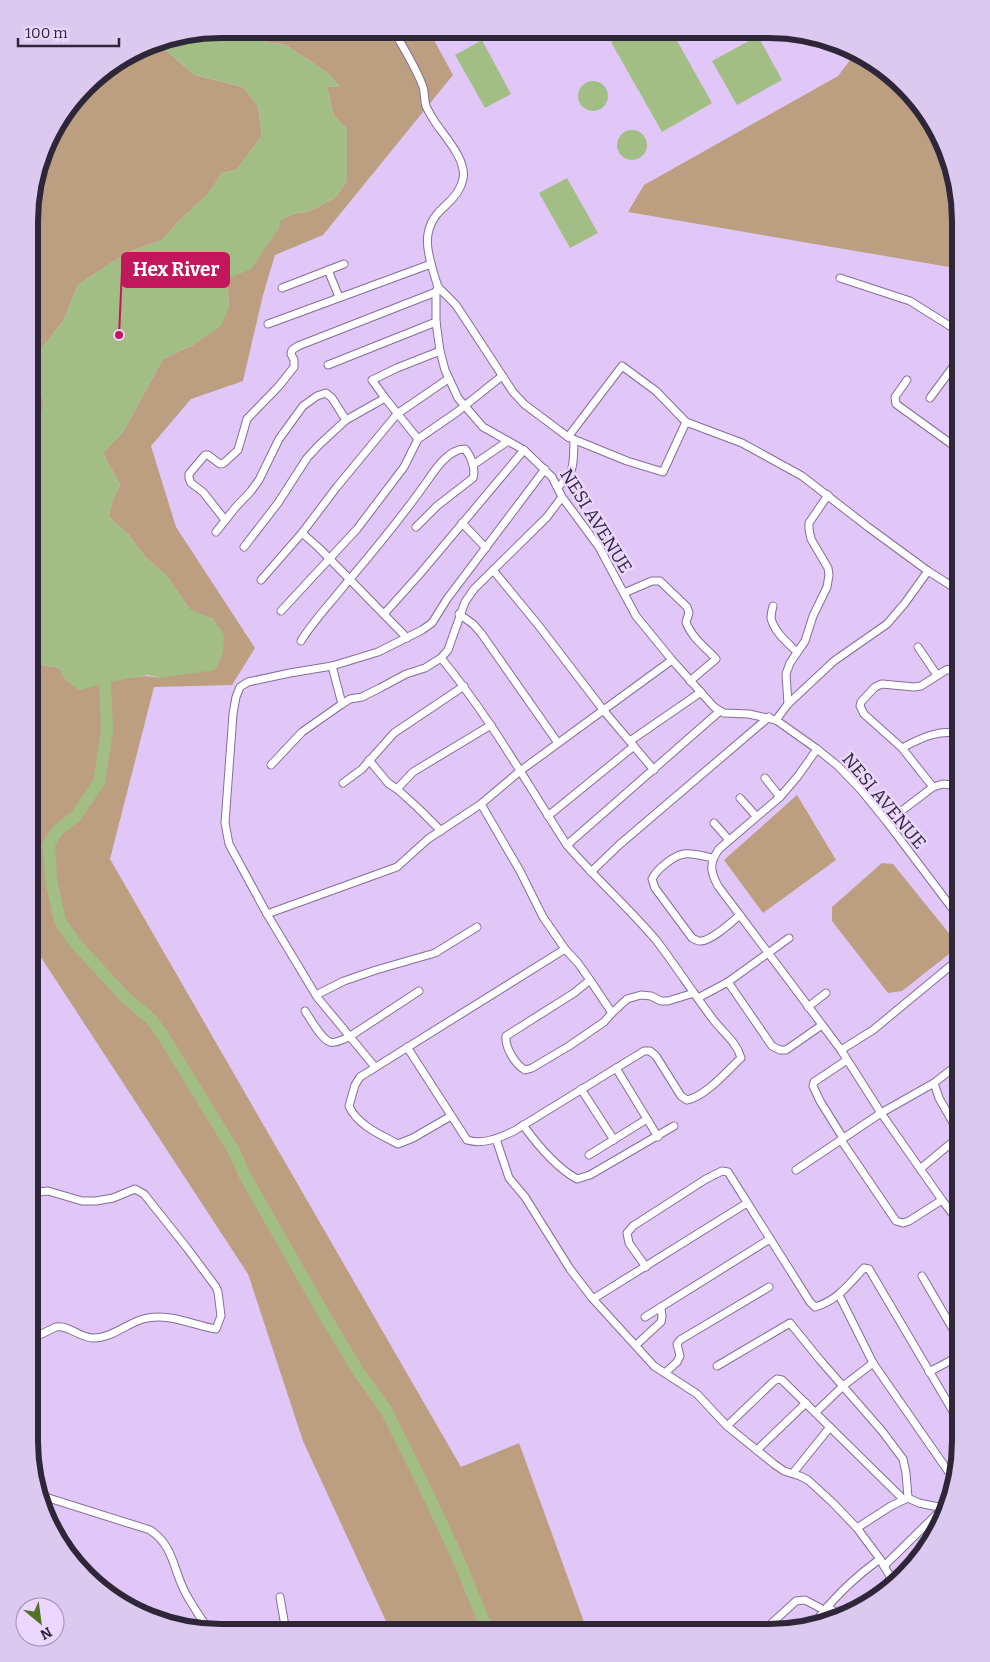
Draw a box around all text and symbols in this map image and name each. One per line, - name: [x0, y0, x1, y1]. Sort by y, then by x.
- scale bar: [18, 15, 119, 47]
- text: 100 m: [25, 24, 68, 42]
- callout: Hex River: [122, 253, 229, 287]
- text: Hex River: [133, 258, 219, 281]
- street label: NESI AVENUE: [555, 465, 637, 577]
- street label: NESI AVENUE: [837, 748, 931, 854]
- north arrow: [15, 1597, 65, 1647]
- text: N: [37, 1623, 55, 1643]

